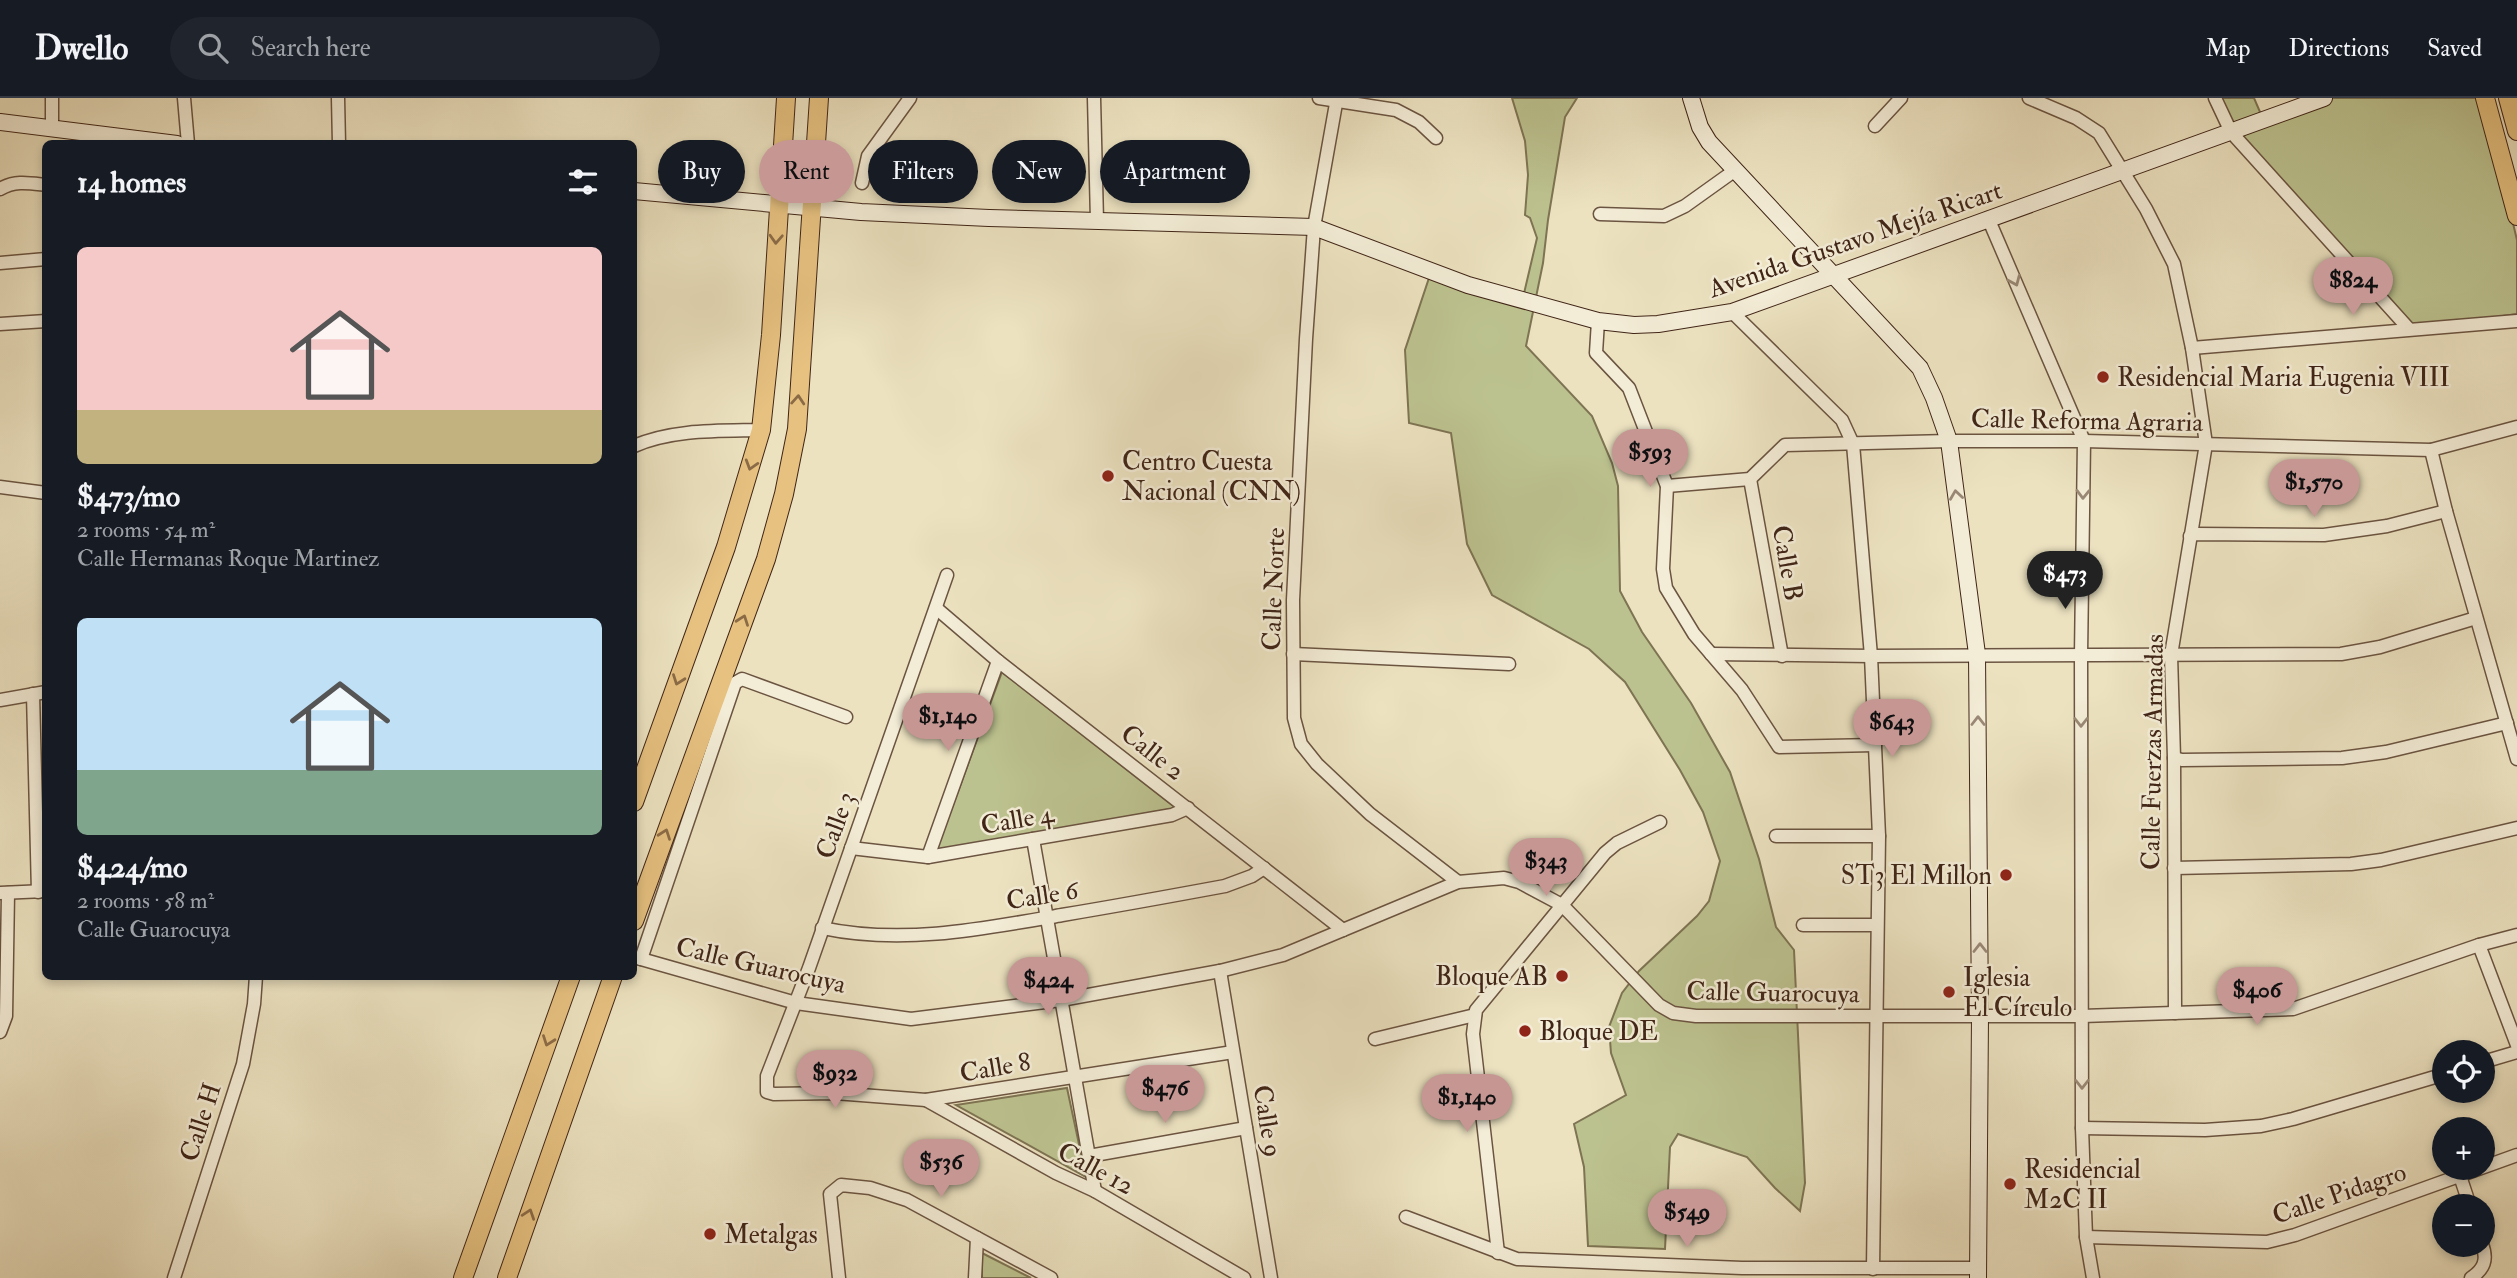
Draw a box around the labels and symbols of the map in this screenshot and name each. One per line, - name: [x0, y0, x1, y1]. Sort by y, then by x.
- street label: Avenida Gustavo Mejía Ricart: [1703, 175, 2006, 306]
- one-way arrow: [769, 234, 784, 245]
- pin: $824: [2312, 258, 2394, 317]
- one-way arrow: [2006, 275, 2020, 287]
- place label: Residencial Maria Eugenia VIII: [2117, 362, 2450, 394]
- marker: Residencial Maria Eugenia VIII: [2095, 369, 2111, 385]
- one-way arrow: [791, 394, 806, 405]
- street label: Calle Reforma Agraria: [1971, 403, 2204, 439]
- pin: $593: [1609, 430, 1691, 489]
- place label: Centro Cuesta Nacional (CNN): [1122, 446, 1301, 508]
- one-way arrow: [744, 458, 759, 470]
- pin: $1,570: [2257, 460, 2371, 519]
- marker: Centro Cuesta Nacional (CNN): [1100, 468, 1116, 484]
- one-way arrow: [1949, 489, 1964, 500]
- one-way arrow: [2076, 489, 2091, 500]
- street label: Calle B: [1765, 523, 1809, 603]
- street label: Calle Norte: [1256, 527, 1292, 651]
- pin: $473: [2024, 552, 2106, 611]
- one-way arrow: [735, 614, 749, 626]
- street label: Calle Fuerzas Armadas: [2135, 634, 2171, 870]
- one-way arrow: [672, 674, 686, 686]
- pin: $1,140: [891, 694, 1005, 753]
- pin: $643: [1851, 700, 1933, 759]
- one-way arrow: [1970, 715, 1986, 726]
- one-way arrow: [2073, 717, 2089, 727]
- street label: Calle 2: [1114, 718, 1191, 788]
- street label: Calle 3: [809, 787, 863, 863]
- street label: Calle 4: [978, 798, 1057, 842]
- one-way arrow: [657, 828, 671, 840]
- pin: $343: [1505, 838, 1587, 898]
- place label: ST3 El Millon: [1841, 860, 1992, 892]
- marker: ST3 El Millon: [1998, 867, 2014, 883]
- street label: Calle 6: [1004, 874, 1082, 917]
- street label: Calle Guarocuya: [673, 931, 849, 1001]
- one-way arrow: [1972, 942, 1988, 953]
- pin: $424: [1007, 958, 1089, 1017]
- place label: Bloque AB: [1435, 961, 1548, 993]
- place label: Iglesia El Círculo: [1963, 962, 2072, 1024]
- marker: Bloque AB: [1554, 968, 1570, 984]
- pin: $406: [2216, 968, 2298, 1027]
- street label: Calle Guarocuya: [1686, 975, 1860, 1011]
- marker: Iglesia El Círculo: [1941, 984, 1957, 1000]
- place label: Bloque DE: [1539, 1016, 1658, 1048]
- marker: Bloque DE: [1517, 1023, 1533, 1039]
- one-way arrow: [542, 1034, 556, 1046]
- street label: Calle 8: [957, 1046, 1033, 1090]
- pin: $932: [794, 1051, 876, 1110]
- pin: $476: [1124, 1066, 1206, 1125]
- pin: $1,140: [1410, 1074, 1524, 1134]
- street label: Calle H: [173, 1079, 229, 1166]
- one-way arrow: [2074, 1080, 2090, 1090]
- street label: Calle 9: [1246, 1083, 1288, 1159]
- street label: Calle 12: [1052, 1136, 1139, 1202]
- pin: $536: [900, 1140, 982, 1199]
- place label: Residencial M2C II: [2024, 1154, 2141, 1216]
- street label: Calle Pidagro: [2268, 1156, 2410, 1232]
- marker: Residencial M2C II: [2002, 1176, 2018, 1192]
- pin: $549: [1646, 1190, 1728, 1249]
- one-way arrow: [521, 1208, 535, 1220]
- place label: Metalgas: [724, 1219, 818, 1251]
- marker: Metalgas: [702, 1226, 718, 1242]

